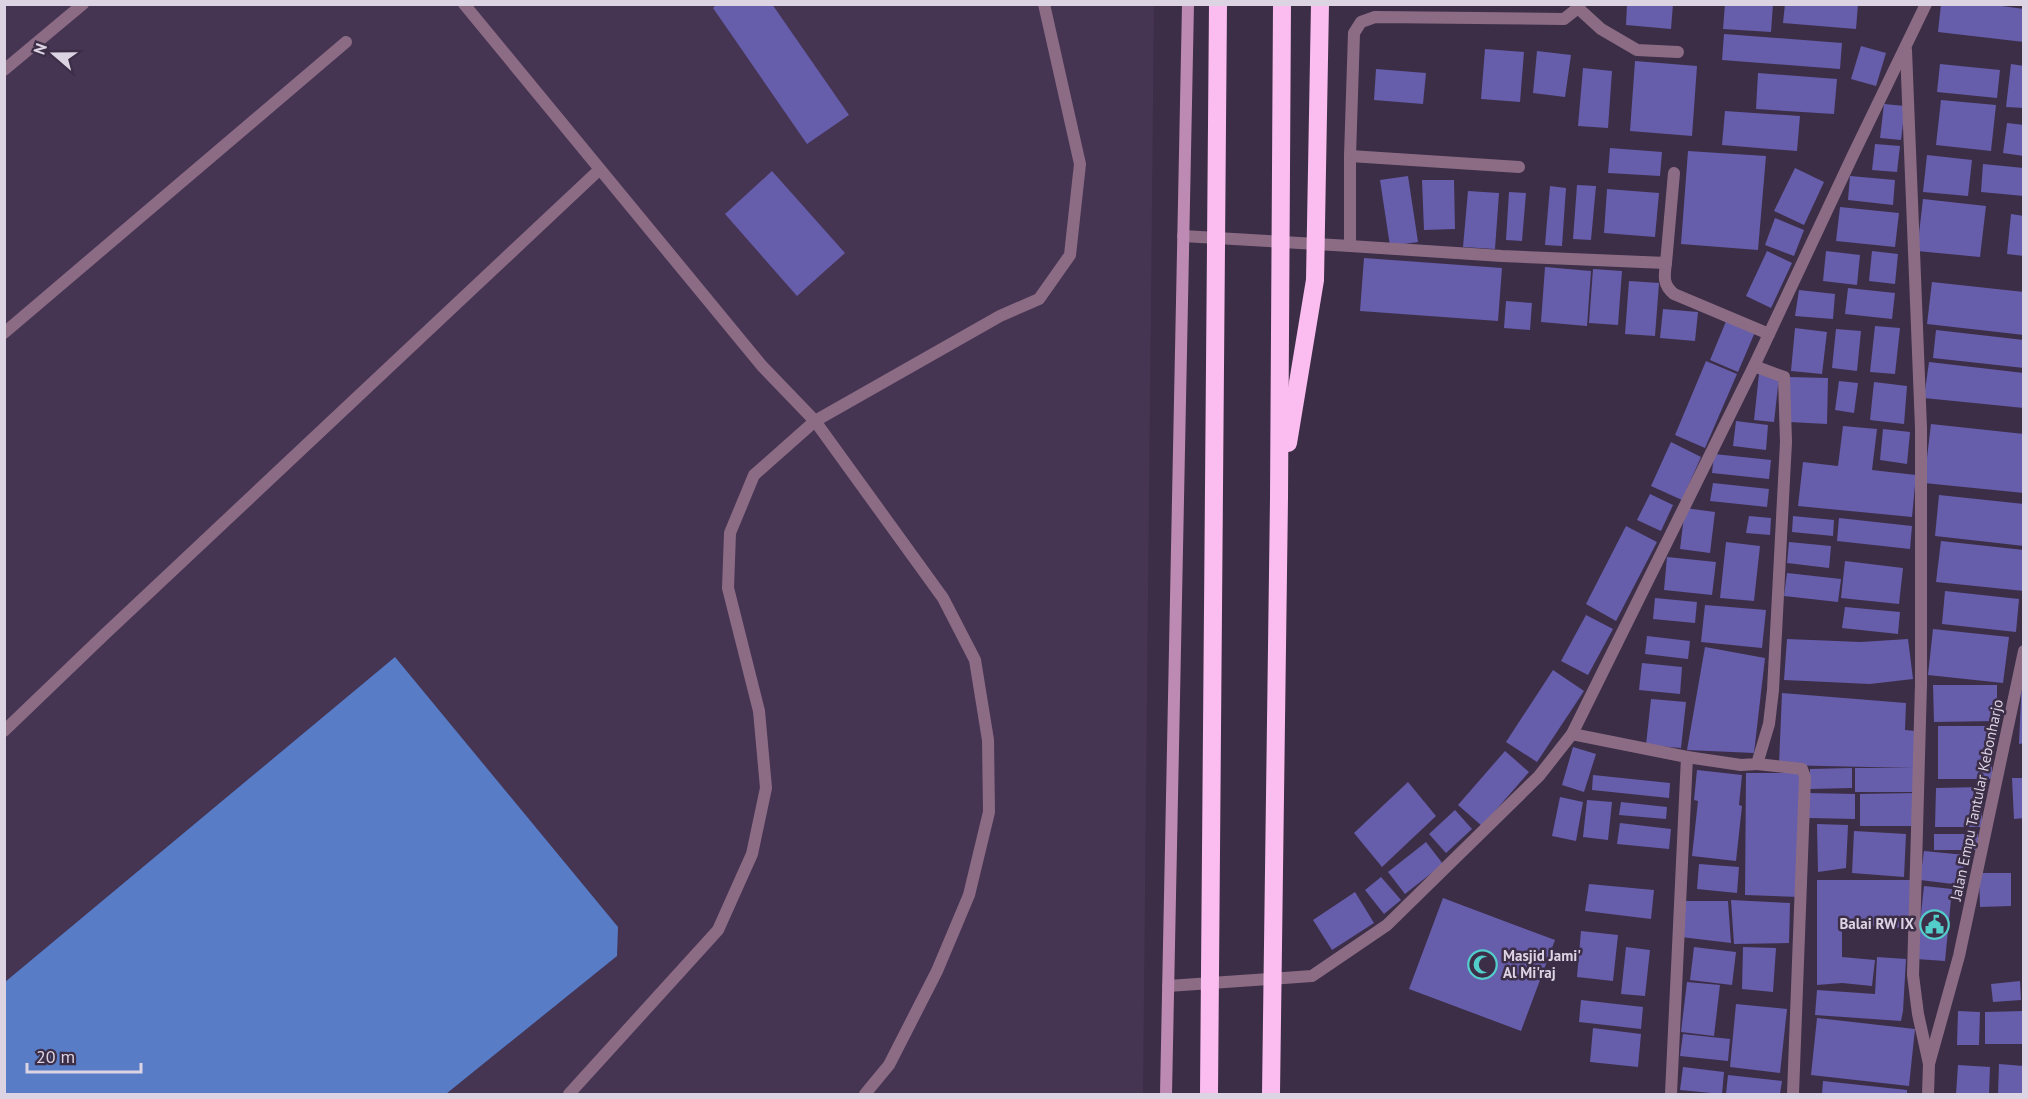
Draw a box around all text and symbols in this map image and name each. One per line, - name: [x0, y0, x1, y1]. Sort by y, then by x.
- north arrow: [24, 24, 84, 84]
- text: N: [29, 41, 51, 57]
- street label: Jalan Empu Tantular Kebonharjo: [1946, 697, 2007, 903]
- public building icon: Balai RW IX: [1919, 908, 1951, 940]
- place label: Balai RW IX: [1839, 914, 1914, 933]
- place label: Masjid Jami' Al Mi'raj: [1503, 946, 1581, 982]
- mosque icon: Masjid Jami' Al Mi'raj: [1466, 949, 1498, 981]
- scale bar: [27, 1036, 141, 1074]
- text: 20 m: [36, 1045, 75, 1068]

